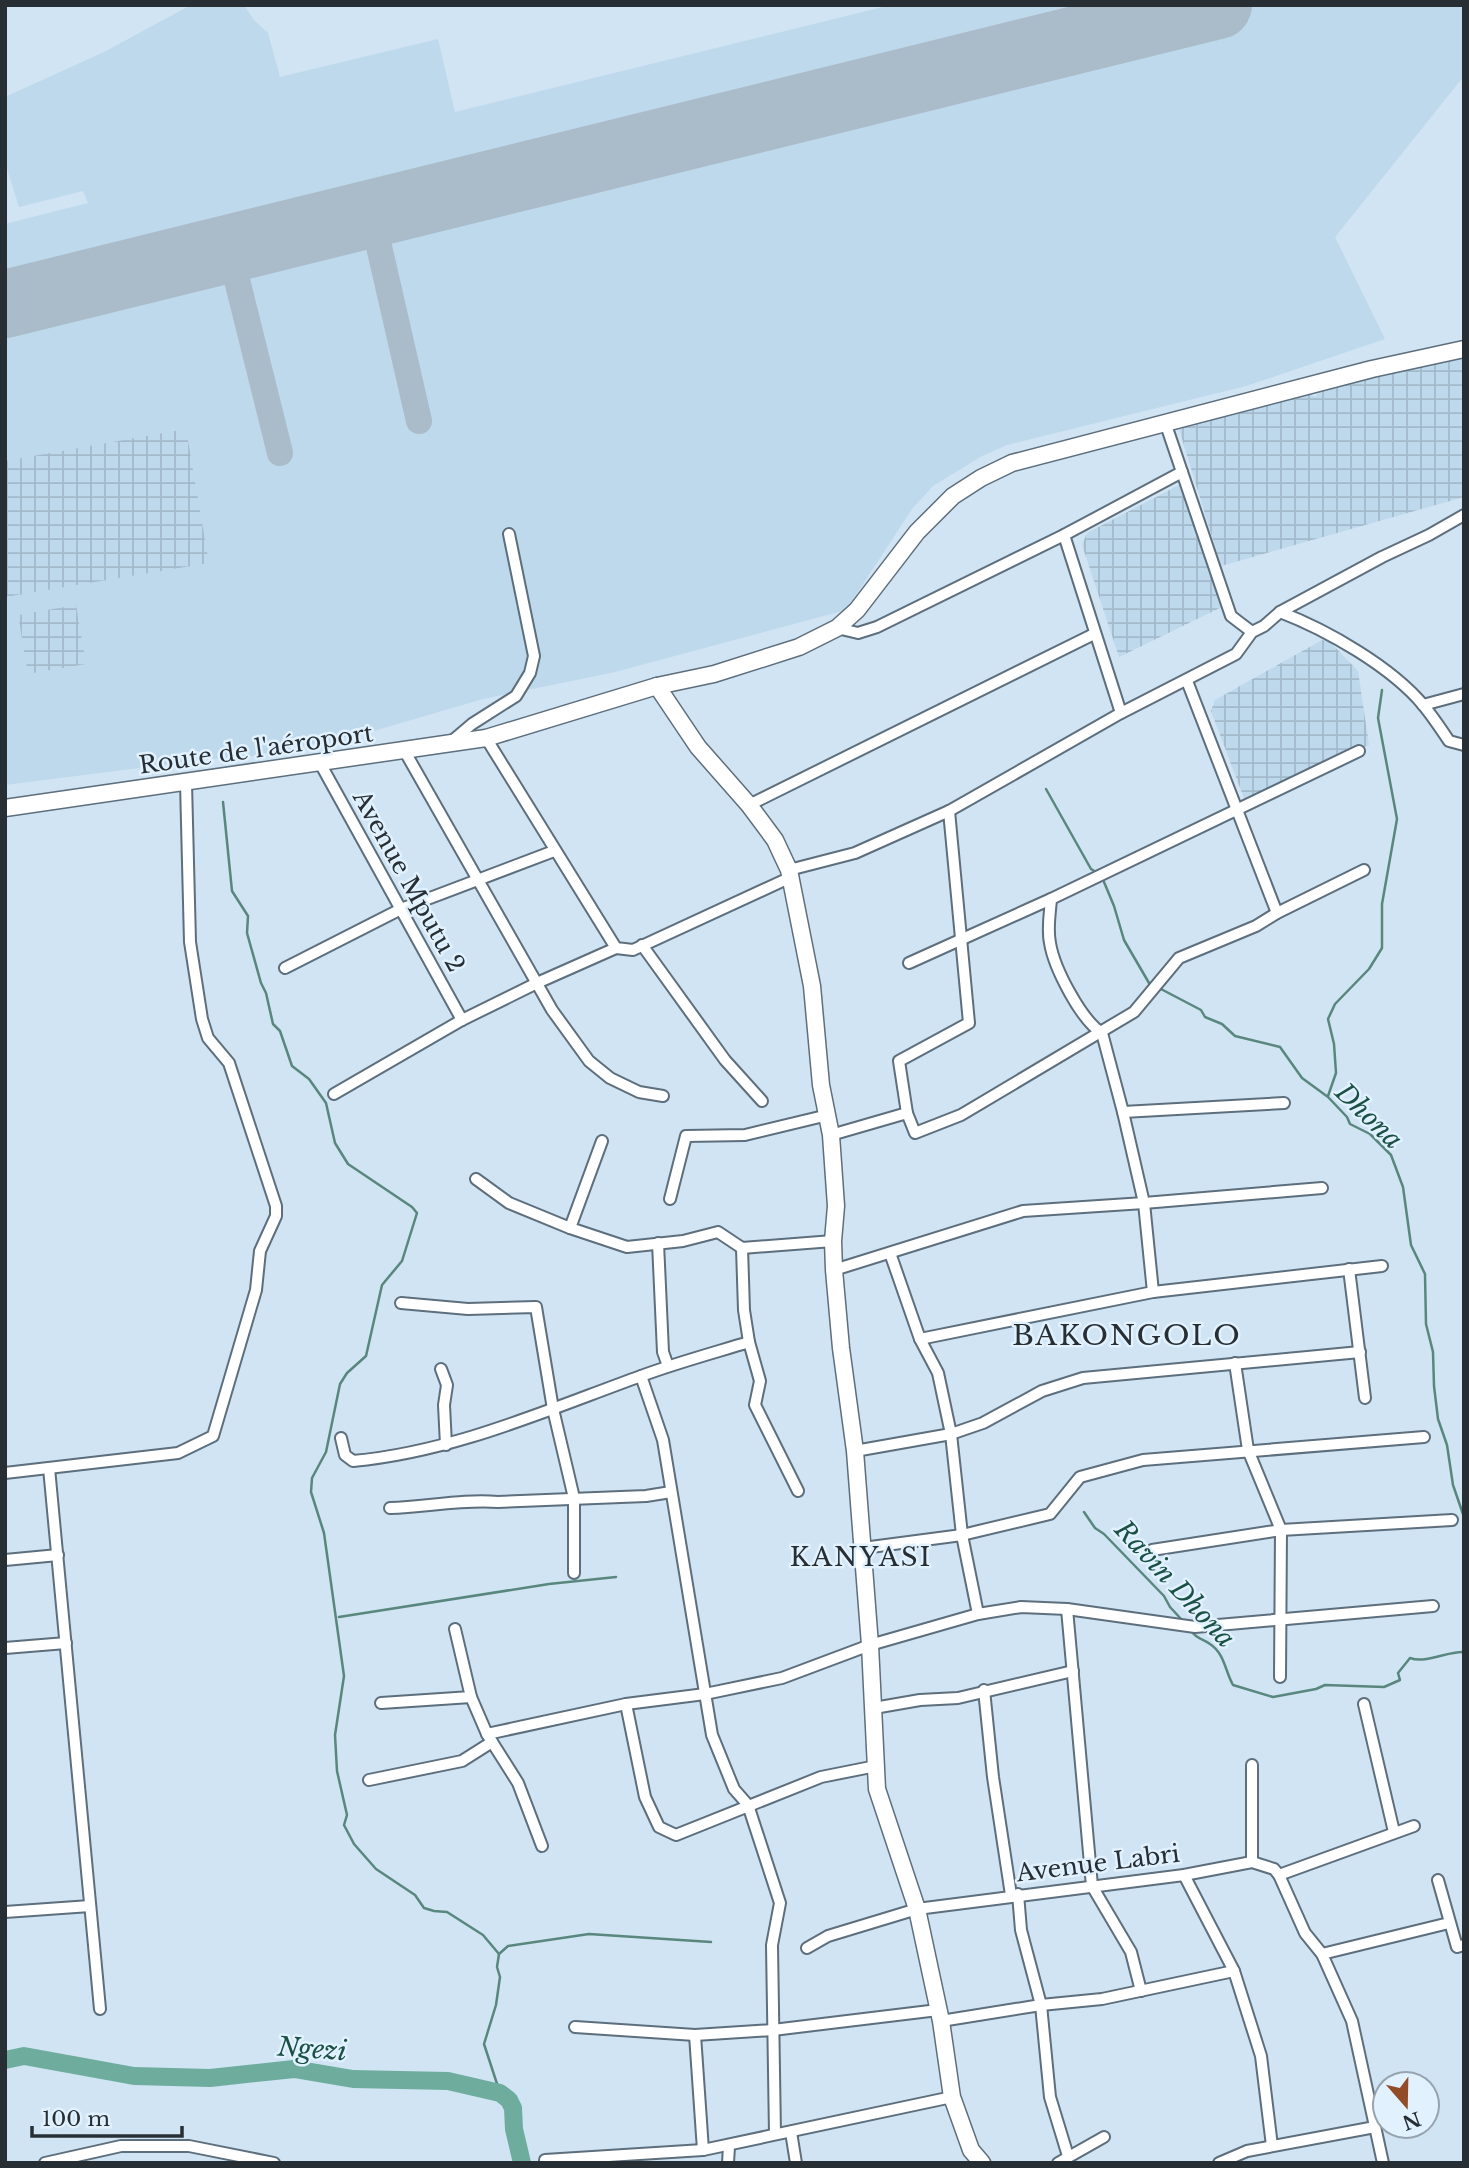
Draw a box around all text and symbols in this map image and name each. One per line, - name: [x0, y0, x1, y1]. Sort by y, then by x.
- street label: Route de l'aéroport: [137, 718, 375, 780]
- street label: Avenue Mputu 2: [347, 784, 471, 977]
- water label: Dhona: [1328, 1076, 1409, 1156]
- district label: BAKONGOLO: [1012, 1318, 1242, 1353]
- water label: Ravin Dhona: [1107, 1513, 1242, 1654]
- district label: KANYASI: [790, 1541, 932, 1573]
- street label: Avenue Labri: [1014, 1839, 1181, 1888]
- water label: Ngezi: [275, 2031, 348, 2067]
- north arrow: [1371, 2070, 1441, 2140]
- scale bar: [32, 2094, 182, 2138]
- text: 100 m: [42, 2106, 110, 2132]
- text: N: [1399, 2107, 1424, 2134]

